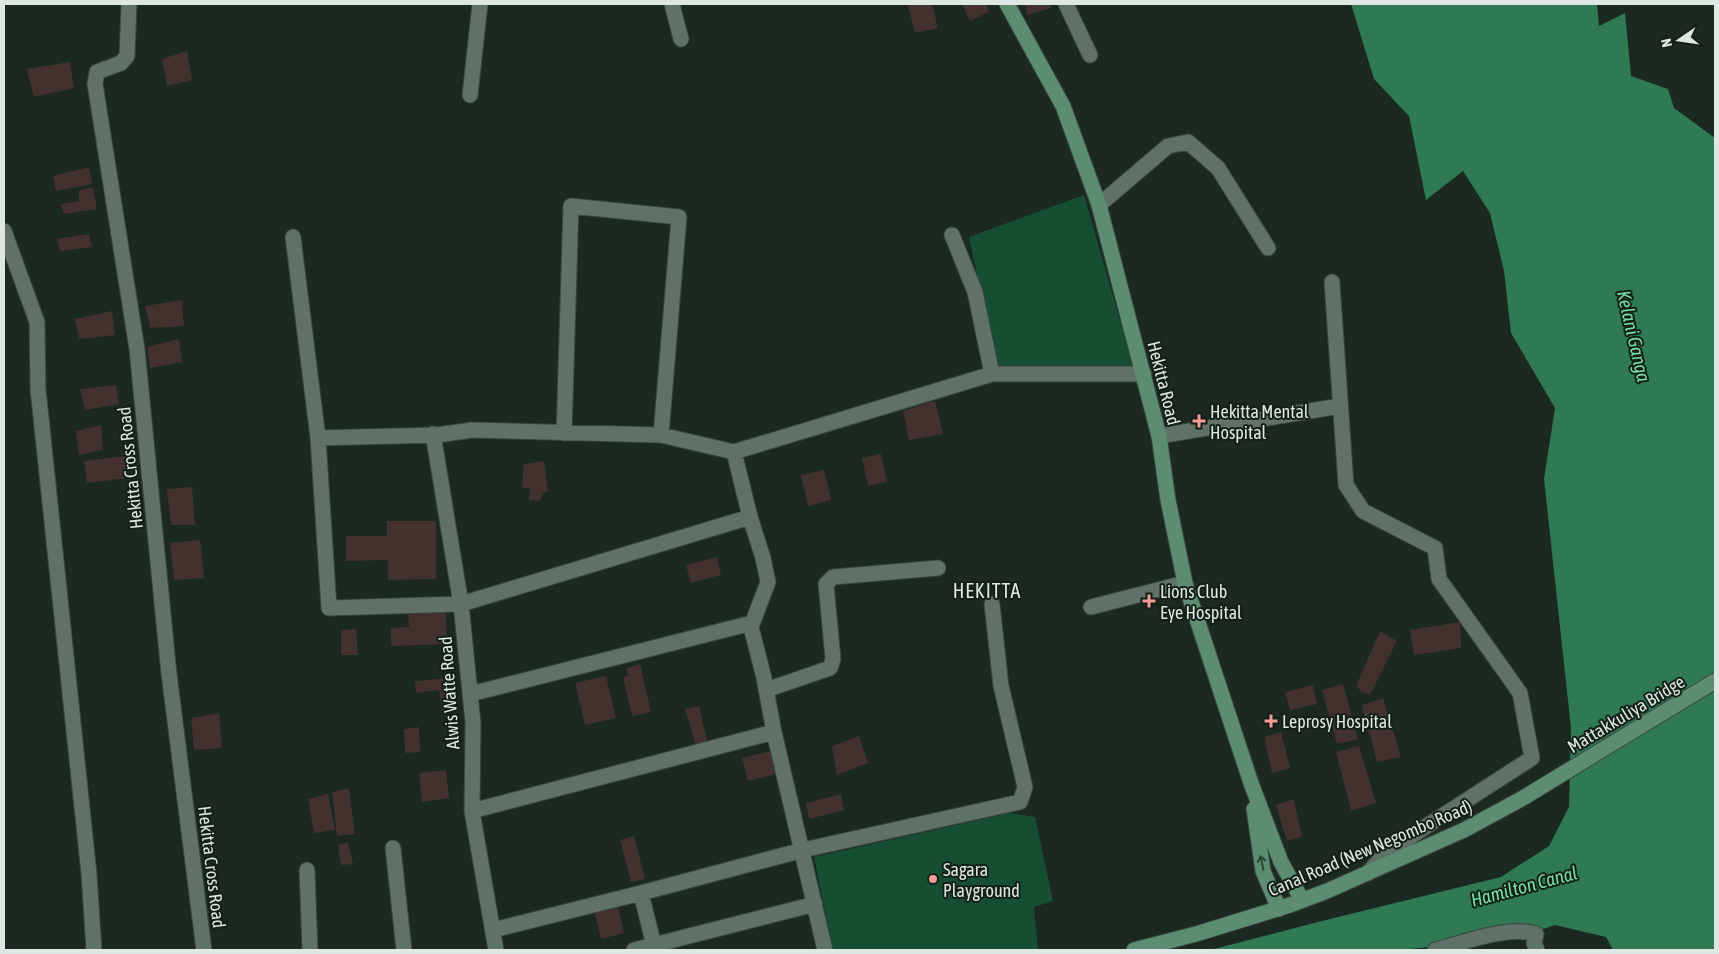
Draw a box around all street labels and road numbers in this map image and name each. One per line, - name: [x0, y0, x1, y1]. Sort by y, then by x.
- street label: Hekitta Road: [1143, 339, 1185, 427]
- street label: Hekitta Cross Road: [113, 406, 147, 530]
- street label: Alwis Watte Road: [435, 636, 463, 750]
- street label: Mattakkuliya Bridge: [1564, 671, 1688, 757]
- street label: Canal Road (New Negombo Road): [1265, 795, 1475, 901]
- street label: Hekitta Cross Road: [194, 805, 230, 929]

